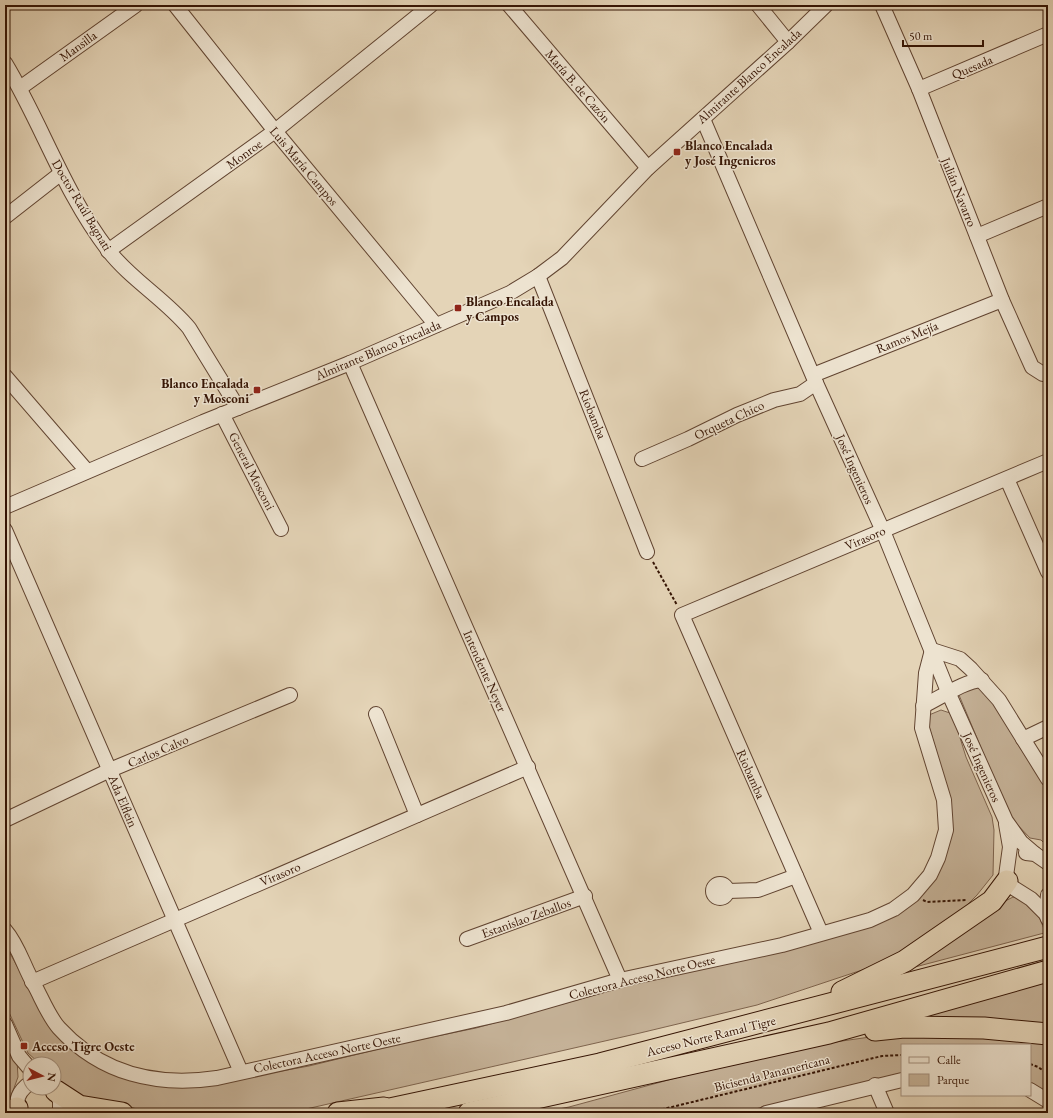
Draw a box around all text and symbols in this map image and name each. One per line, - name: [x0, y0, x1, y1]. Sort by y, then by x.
- scale bar: [903, 22, 983, 48]
- street label: Almirante Blanco Encalada: [692, 24, 805, 128]
- street label: Mansilla: [56, 26, 101, 65]
- text: 50 m: [909, 28, 933, 44]
- street label: María B. de Cazón: [541, 46, 615, 126]
- street label: Quesada: [949, 50, 996, 83]
- street label: Luis María Campos: [266, 123, 342, 209]
- street label: Monroe: [223, 135, 265, 173]
- place label: Blanco Encalada y José Ingenieros: [685, 137, 776, 169]
- marker: Blanco Encalada y José Ingenieros: [672, 147, 682, 157]
- street label: Julián Navarro: [937, 154, 981, 229]
- street label: Doctor Raúl Bagnati: [48, 156, 116, 254]
- place label: Blanco Encalada y Campos: [466, 293, 554, 325]
- marker: Blanco Encalada y Campos: [453, 303, 463, 313]
- street label: Almirante Blanco Encalada: [312, 315, 444, 385]
- street label: Ramos Mejía: [873, 317, 941, 357]
- place label: Blanco Encalada y Mosconi: [161, 375, 249, 407]
- marker: Blanco Encalada y Mosconi: [252, 385, 262, 395]
- street label: Riobamba: [575, 387, 611, 442]
- street label: Orqueta Chico: [691, 396, 767, 444]
- street label: General Mosconi: [225, 429, 279, 513]
- street label: José Ingenieros: [832, 430, 878, 507]
- street label: Virasoro: [842, 522, 888, 554]
- street label: Intendente Neyer: [459, 627, 511, 715]
- street label: José Ingenieros: [959, 728, 1005, 805]
- street label: Carlos Calvo: [125, 731, 191, 771]
- street label: Riobamba: [733, 747, 770, 802]
- street label: Ada Elflein: [104, 771, 142, 830]
- street label: Virasoro: [257, 858, 303, 890]
- street label: Estanislao Zeballos: [479, 894, 573, 942]
- street label: Colectora Acceso Norte Oeste: [567, 951, 717, 1003]
- street label: Acceso Norte Ramal Tigre: [644, 1012, 777, 1061]
- street label: Colectora Acceso Norte Oeste: [252, 1029, 402, 1077]
- place label: Acceso Tigre Oeste: [31, 1038, 135, 1055]
- marker: Acceso Tigre Oeste: [19, 1041, 29, 1051]
- legend: [901, 1044, 1031, 1096]
- street label: Bicisenda Panamericana: [712, 1050, 832, 1096]
- text: Calle: [937, 1052, 961, 1068]
- north arrow: [22, 1056, 62, 1096]
- text: N: [44, 1072, 59, 1083]
- text: Parque: [937, 1072, 969, 1088]

